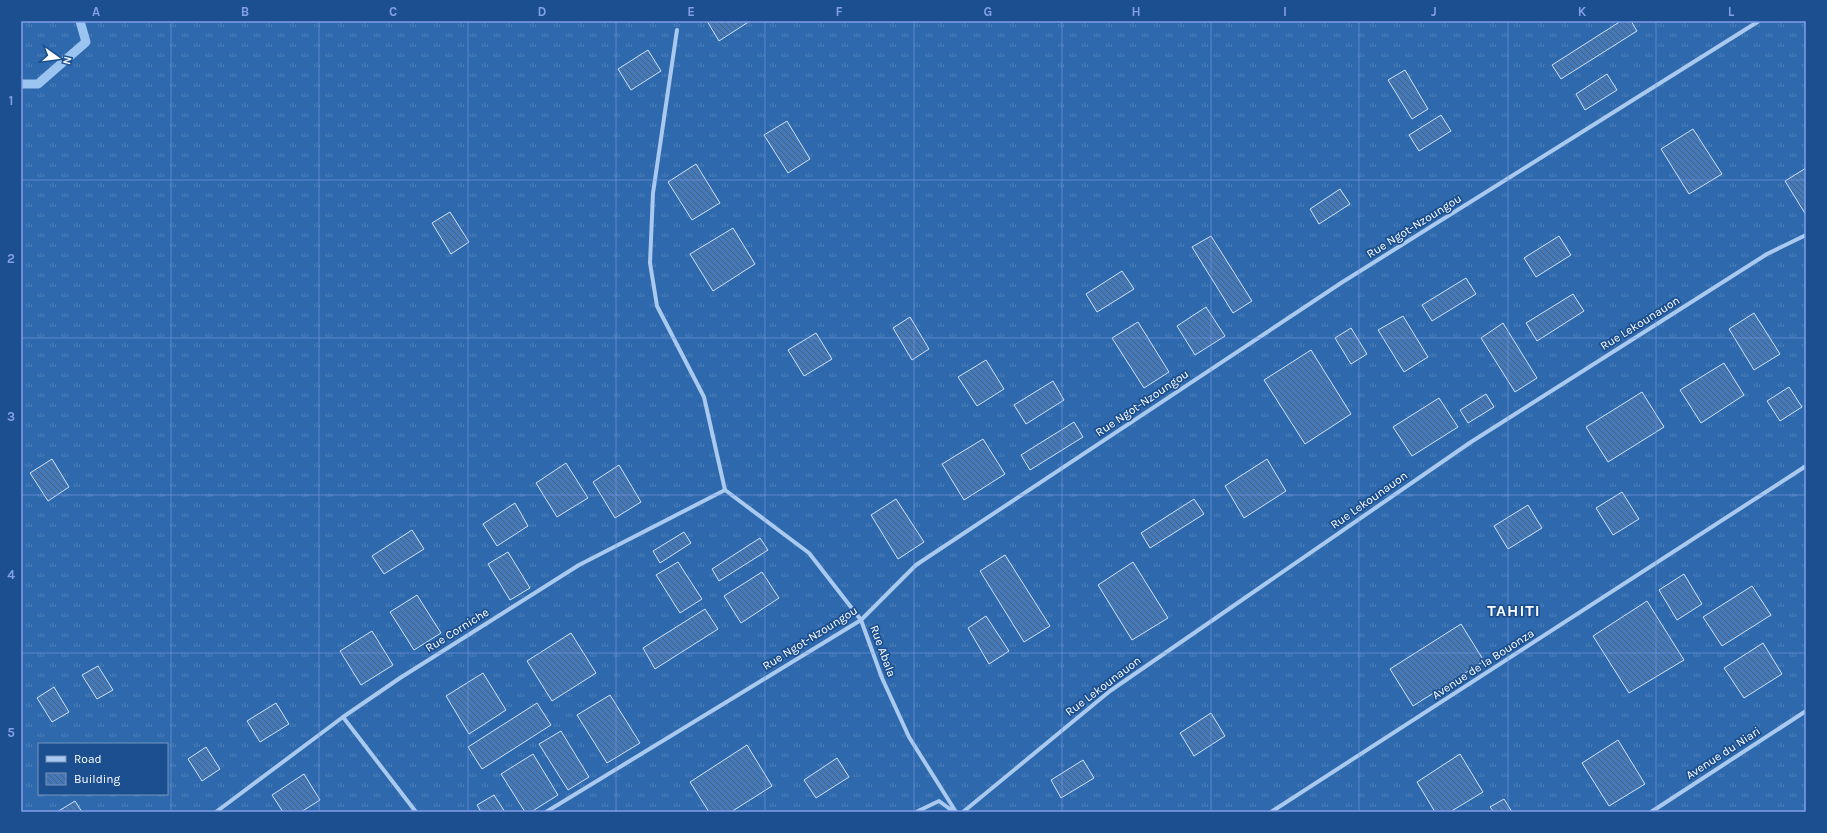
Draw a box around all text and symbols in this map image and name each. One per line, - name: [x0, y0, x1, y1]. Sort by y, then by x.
- text: A: [92, 4, 100, 19]
- text: B: [241, 4, 249, 19]
- text: C: [389, 4, 397, 19]
- text: D: [538, 4, 547, 19]
- text: E: [687, 4, 695, 19]
- text: F: [835, 4, 843, 19]
- text: G: [984, 4, 992, 19]
- text: H: [1131, 4, 1141, 19]
- text: I: [1283, 4, 1287, 19]
- text: J: [1431, 4, 1437, 19]
- text: K: [1578, 4, 1587, 19]
- text: L: [1728, 4, 1735, 19]
- north arrow: [38, 38, 78, 78]
- text: N: [60, 55, 74, 66]
- text: 1: [9, 93, 13, 108]
- street label: Rue Ngot-Nzoungou: [1364, 191, 1464, 261]
- text: 2: [7, 251, 15, 266]
- street label: Rue Lekounauon: [1598, 293, 1682, 353]
- street label: Rue Ngot-Nzoungou: [1093, 367, 1191, 439]
- text: 3: [7, 409, 15, 424]
- street label: Rue Lekounauon: [1328, 468, 1410, 532]
- text: 4: [7, 567, 15, 582]
- district label: TAHITI: [1487, 601, 1541, 620]
- street label: Rue Ngot-Nzoungou: [760, 603, 860, 673]
- street label: Rue Corniche: [423, 605, 491, 655]
- street label: Rue Abala: [867, 623, 899, 679]
- street label: Avenue de la Bouonza: [1429, 626, 1537, 702]
- street label: Rue Lekounauon: [1062, 653, 1144, 719]
- street label: Avenue du Niari: [1683, 724, 1763, 782]
- text: 5: [7, 725, 15, 740]
- legend: [38, 743, 168, 795]
- text: Road: [74, 752, 102, 766]
- text: Building: [74, 772, 121, 786]

